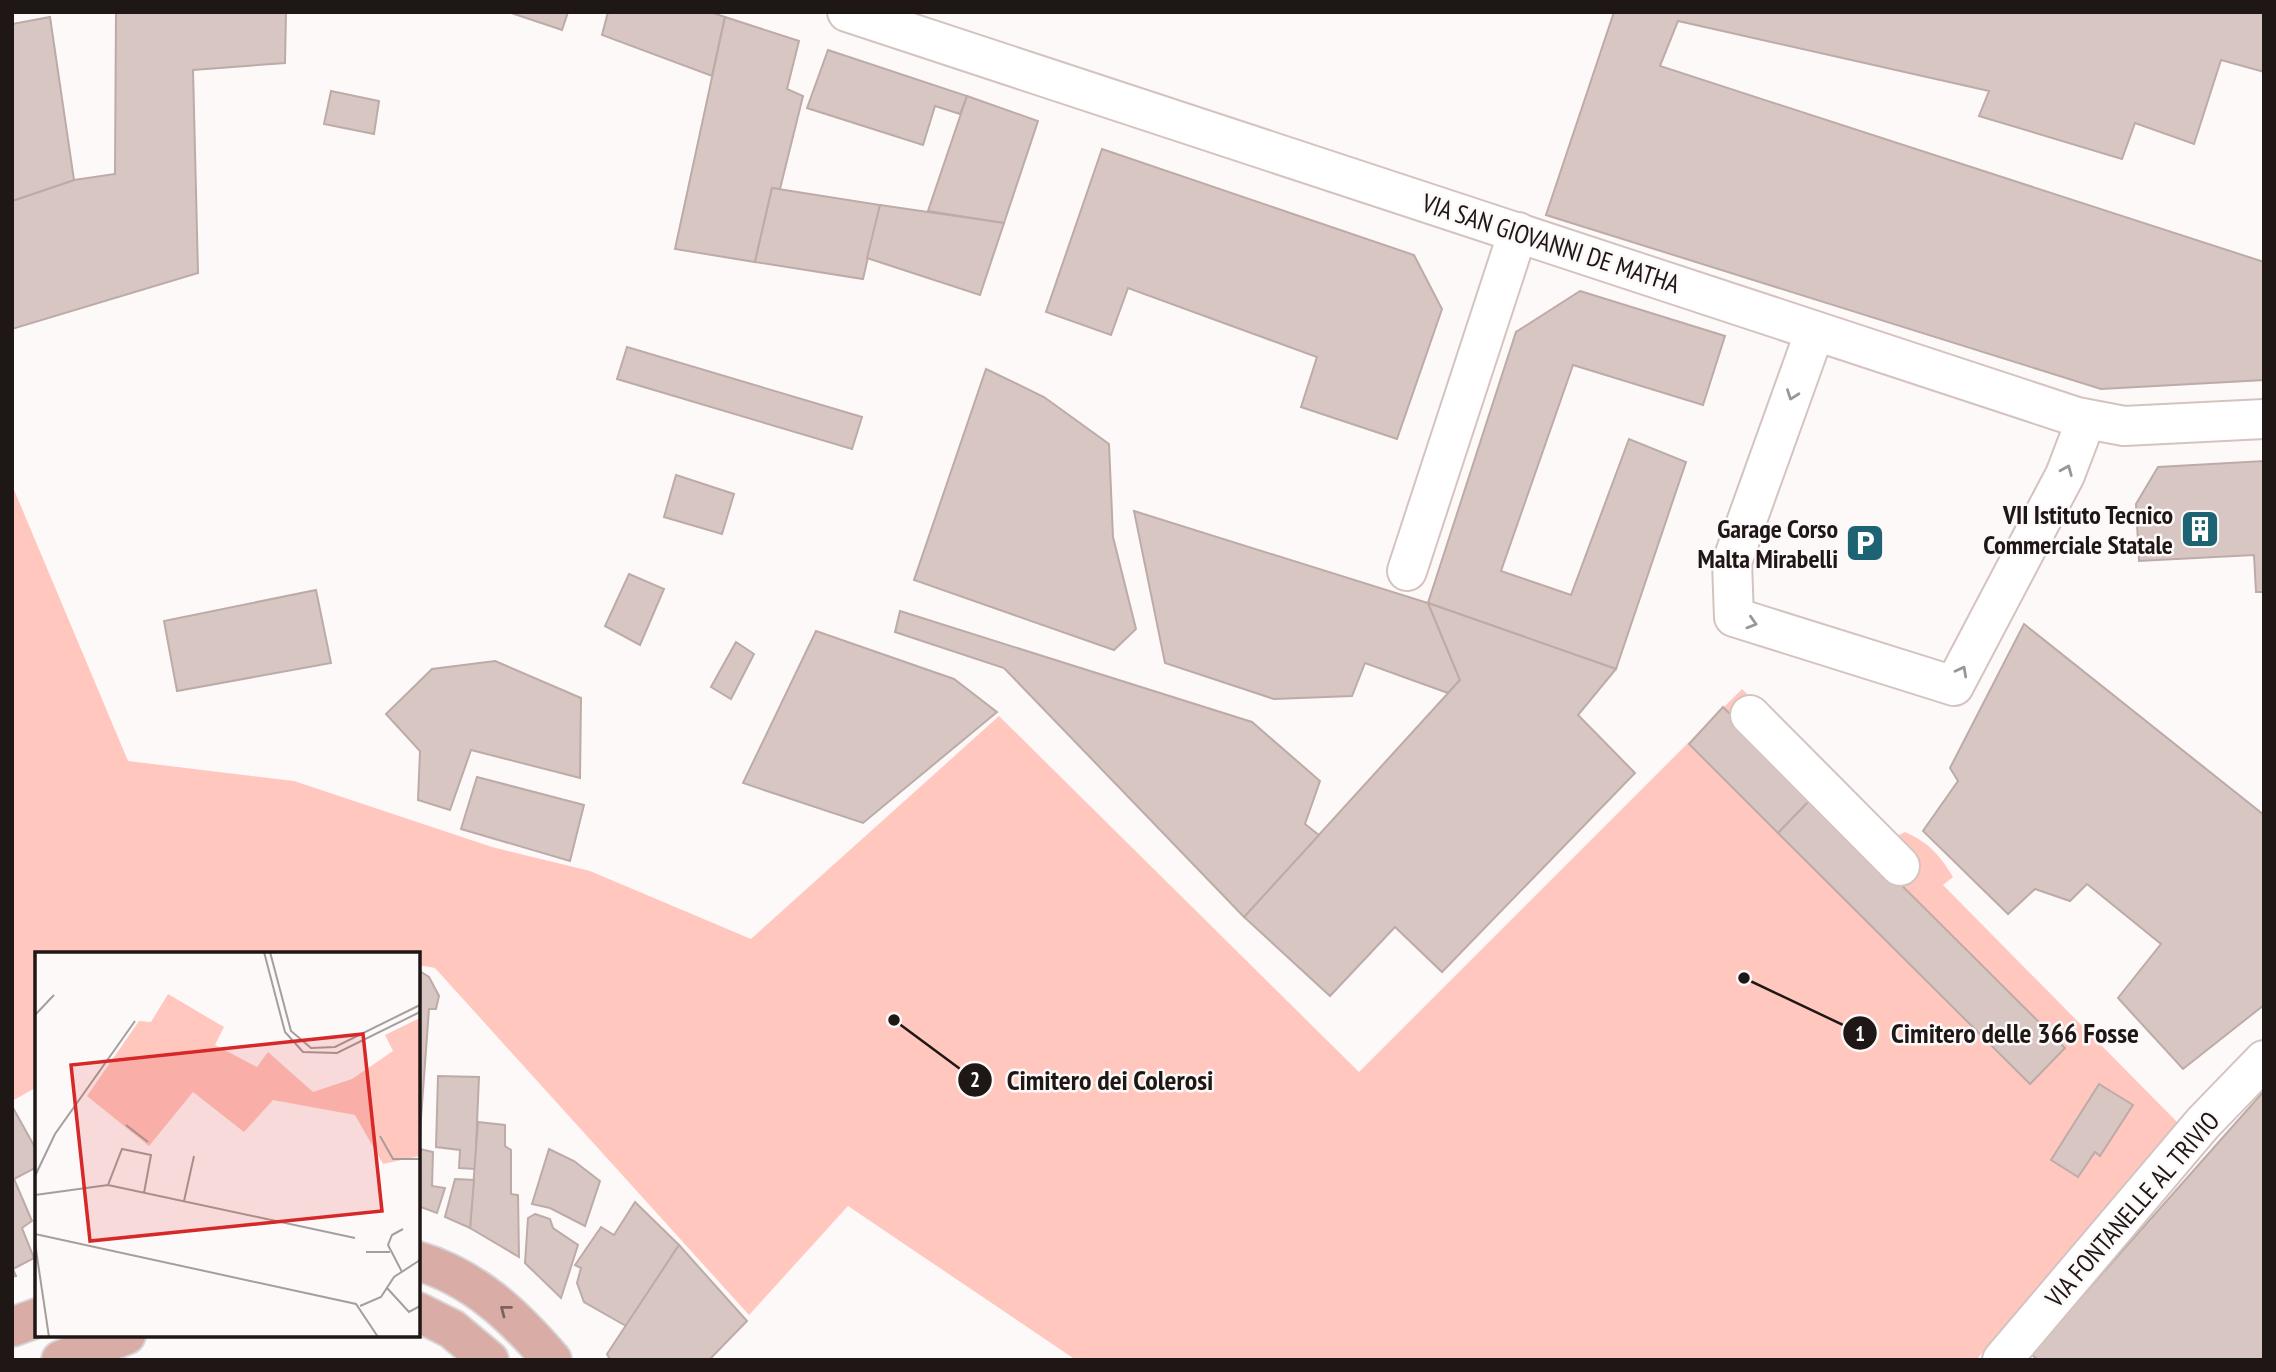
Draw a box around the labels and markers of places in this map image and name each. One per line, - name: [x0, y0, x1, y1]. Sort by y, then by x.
- place label: VII Istituto Tecnico Commerciale Statale: [1983, 498, 2173, 561]
- building icon: VII Istituto Tecnico Commerciale Statale: [2179, 508, 2221, 550]
- place label: Garage Corso Malta Mirabelli: [1697, 512, 1838, 575]
- parking icon: Garage Corso Malta Mirabelli: [1844, 522, 1886, 564]
- callout: Cimitero delle 366 Fosse: [1842, 1009, 2153, 1058]
- callout: Cimitero dei Colerosi: [958, 1055, 1228, 1104]

